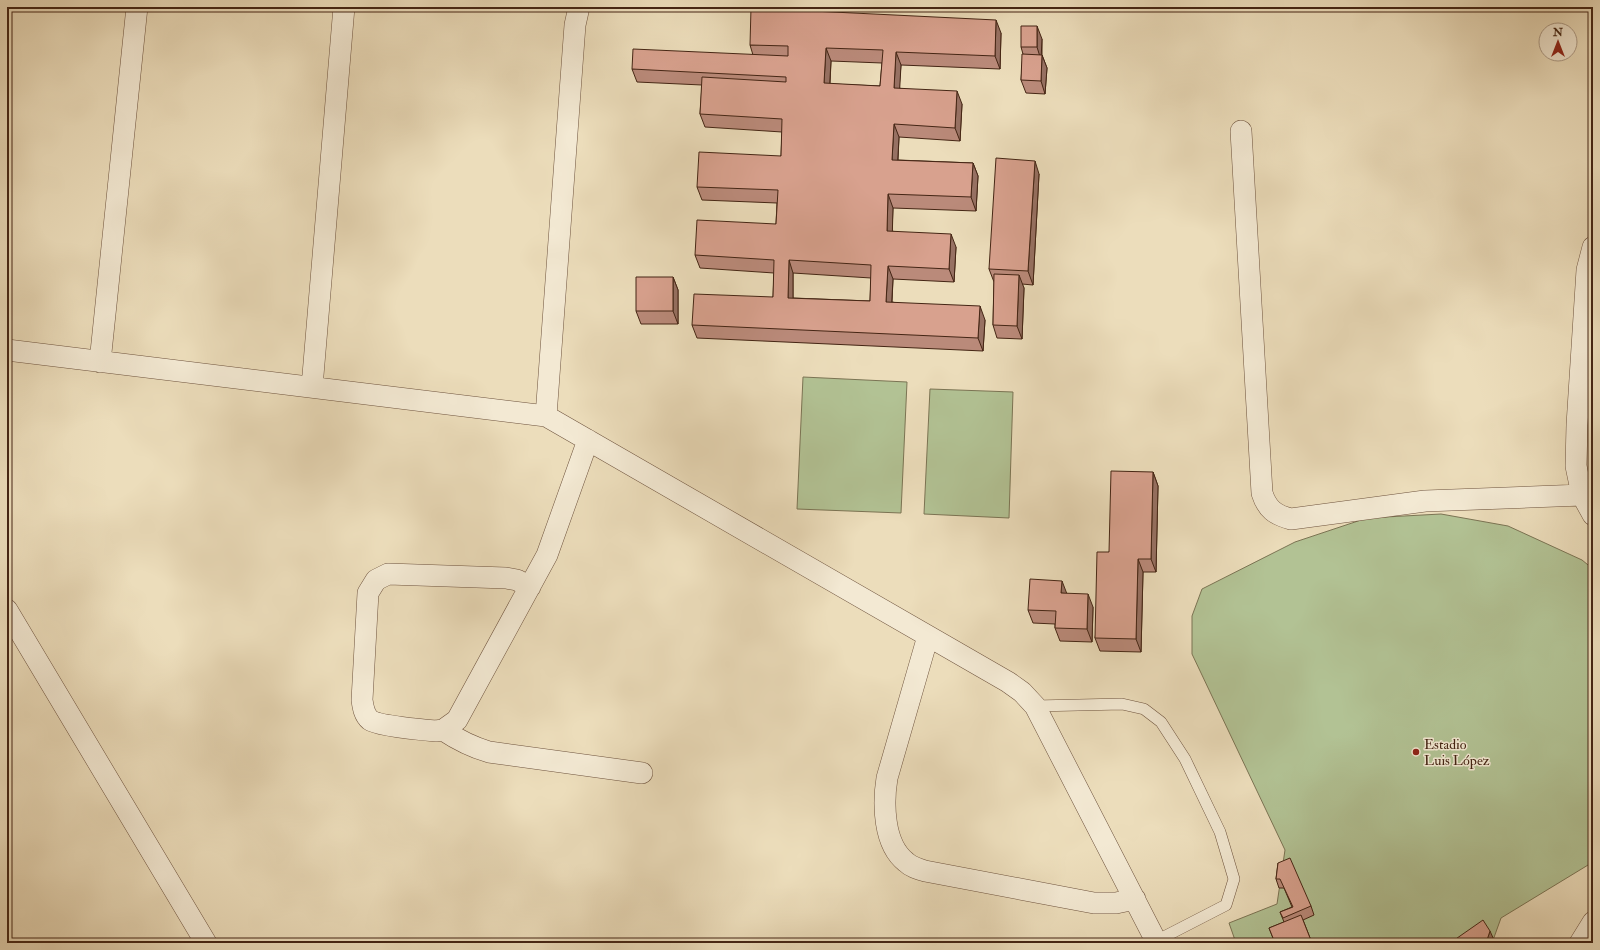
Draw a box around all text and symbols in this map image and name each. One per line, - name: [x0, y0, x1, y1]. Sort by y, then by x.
- north arrow: [1538, 22, 1578, 62]
- text: N: [1552, 26, 1564, 39]
- place label: Estadio Luis López: [1424, 736, 1490, 770]
- marker: Estadio Luis López: [1411, 747, 1421, 757]

